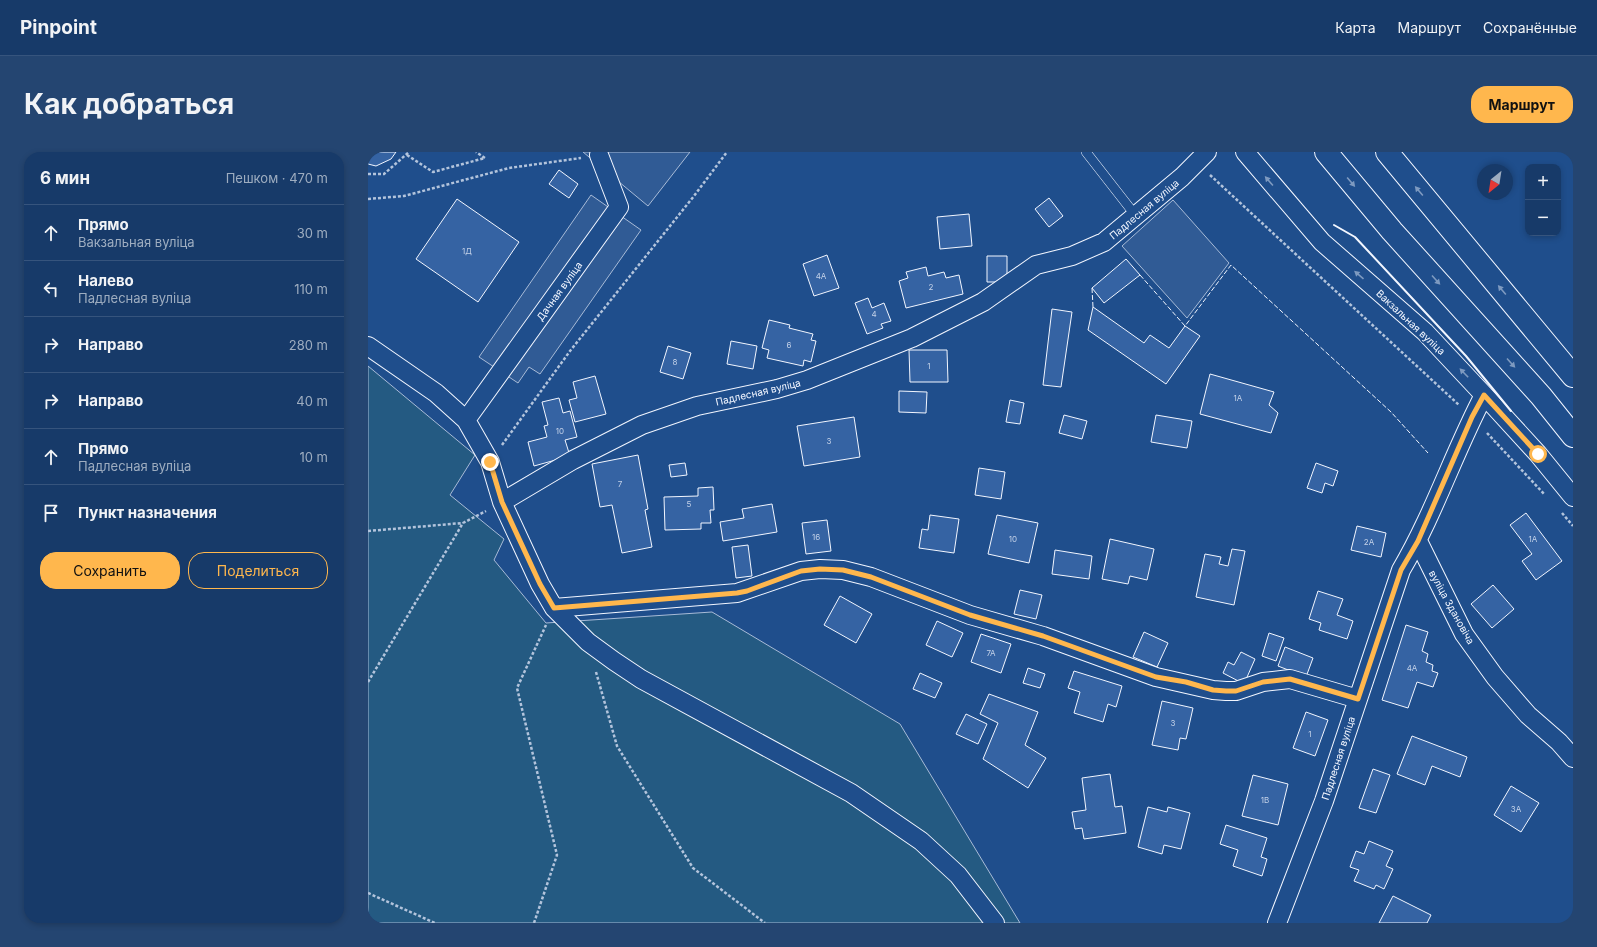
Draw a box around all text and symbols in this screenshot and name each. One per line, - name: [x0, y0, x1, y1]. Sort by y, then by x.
- text: Pinpoint: [20, 16, 97, 39]
- text: Карта: [1335, 19, 1376, 36]
- text: Маршрут: [1398, 19, 1461, 36]
- text: Сохранённые: [1483, 19, 1577, 36]
- button: Маршрут: [1471, 86, 1573, 123]
- text: Как добраться: [24, 87, 234, 121]
- north arrow: [1477, 164, 1513, 200]
- map controls: [1525, 164, 1561, 236]
- button: +: [1525, 164, 1561, 200]
- text: 6 мин: [40, 168, 90, 188]
- text: Пешком · 470 m: [226, 170, 328, 186]
- one-way arrow: [1265, 175, 1274, 186]
- street label: Падлесная вуліца: [1107, 176, 1181, 242]
- one-way arrow: [1346, 177, 1355, 187]
- one-way arrow: [1414, 185, 1423, 196]
- button: −: [1525, 200, 1561, 236]
- text: Прямо: [78, 215, 129, 234]
- icon: ahead: [40, 222, 62, 244]
- text: 30 m: [297, 225, 328, 241]
- text: Вакзальная вуліца: [78, 234, 195, 250]
- house number: 1Д: [462, 246, 472, 256]
- street label: Дачная вуліца: [534, 259, 584, 323]
- one-way arrow: [1354, 270, 1364, 279]
- text: Налево: [78, 271, 134, 290]
- house number: 4А: [816, 271, 827, 281]
- one-way arrow: [1431, 275, 1441, 285]
- icon: left: [40, 278, 62, 300]
- text: 110 m: [294, 281, 328, 297]
- house number: 2: [929, 282, 934, 292]
- one-way arrow: [1498, 285, 1507, 296]
- street label: Вакзальная вуліца: [1374, 287, 1448, 357]
- text: Падлесная вуліца: [78, 290, 191, 306]
- house number: 4: [871, 309, 877, 319]
- icon: right: [40, 334, 62, 356]
- text: Направо: [78, 335, 143, 354]
- text: 280 m: [289, 337, 328, 353]
- house number: 6: [787, 340, 792, 350]
- house number: 8: [673, 357, 678, 367]
- one-way arrow: [1507, 358, 1516, 368]
- house number: 1: [927, 361, 931, 371]
- one-way arrow: [1459, 368, 1469, 378]
- street label: Падлесная вуліца: [714, 376, 802, 408]
- icon: right: [40, 390, 62, 412]
- text: Направо: [78, 391, 143, 410]
- text: 40 m: [296, 393, 328, 409]
- house number: 1А: [1234, 393, 1243, 403]
- house number: 10: [556, 426, 564, 436]
- house number: 3: [827, 436, 832, 446]
- text: Прямо: [78, 439, 129, 458]
- route start: [1529, 445, 1547, 463]
- icon: ahead: [40, 446, 62, 468]
- text: 10 m: [299, 449, 328, 465]
- route end: [481, 453, 499, 471]
- text: Падлесная вуліца: [78, 458, 191, 474]
- house number: 7: [618, 479, 623, 489]
- house number: 5: [687, 499, 692, 509]
- icon: arrive: [40, 502, 62, 524]
- text: Пункт назначения: [78, 503, 217, 522]
- house number: 16: [812, 532, 820, 542]
- house number: 10: [1009, 534, 1017, 544]
- house number: 1А: [1529, 534, 1538, 544]
- house number: 2А: [1364, 537, 1375, 547]
- button: Сохранить: [40, 552, 180, 589]
- button: Поделиться: [188, 552, 328, 589]
- street label: вуліца Здановіча: [1427, 568, 1477, 646]
- house number: 7А: [986, 648, 996, 658]
- house number: 4А: [1407, 663, 1418, 673]
- street label: Падлесная вуліца: [1319, 715, 1357, 801]
- house number: 3: [1171, 718, 1176, 728]
- house number: 1: [1308, 729, 1312, 739]
- house number: 1В: [1261, 795, 1269, 805]
- house number: 3А: [1511, 804, 1522, 814]

